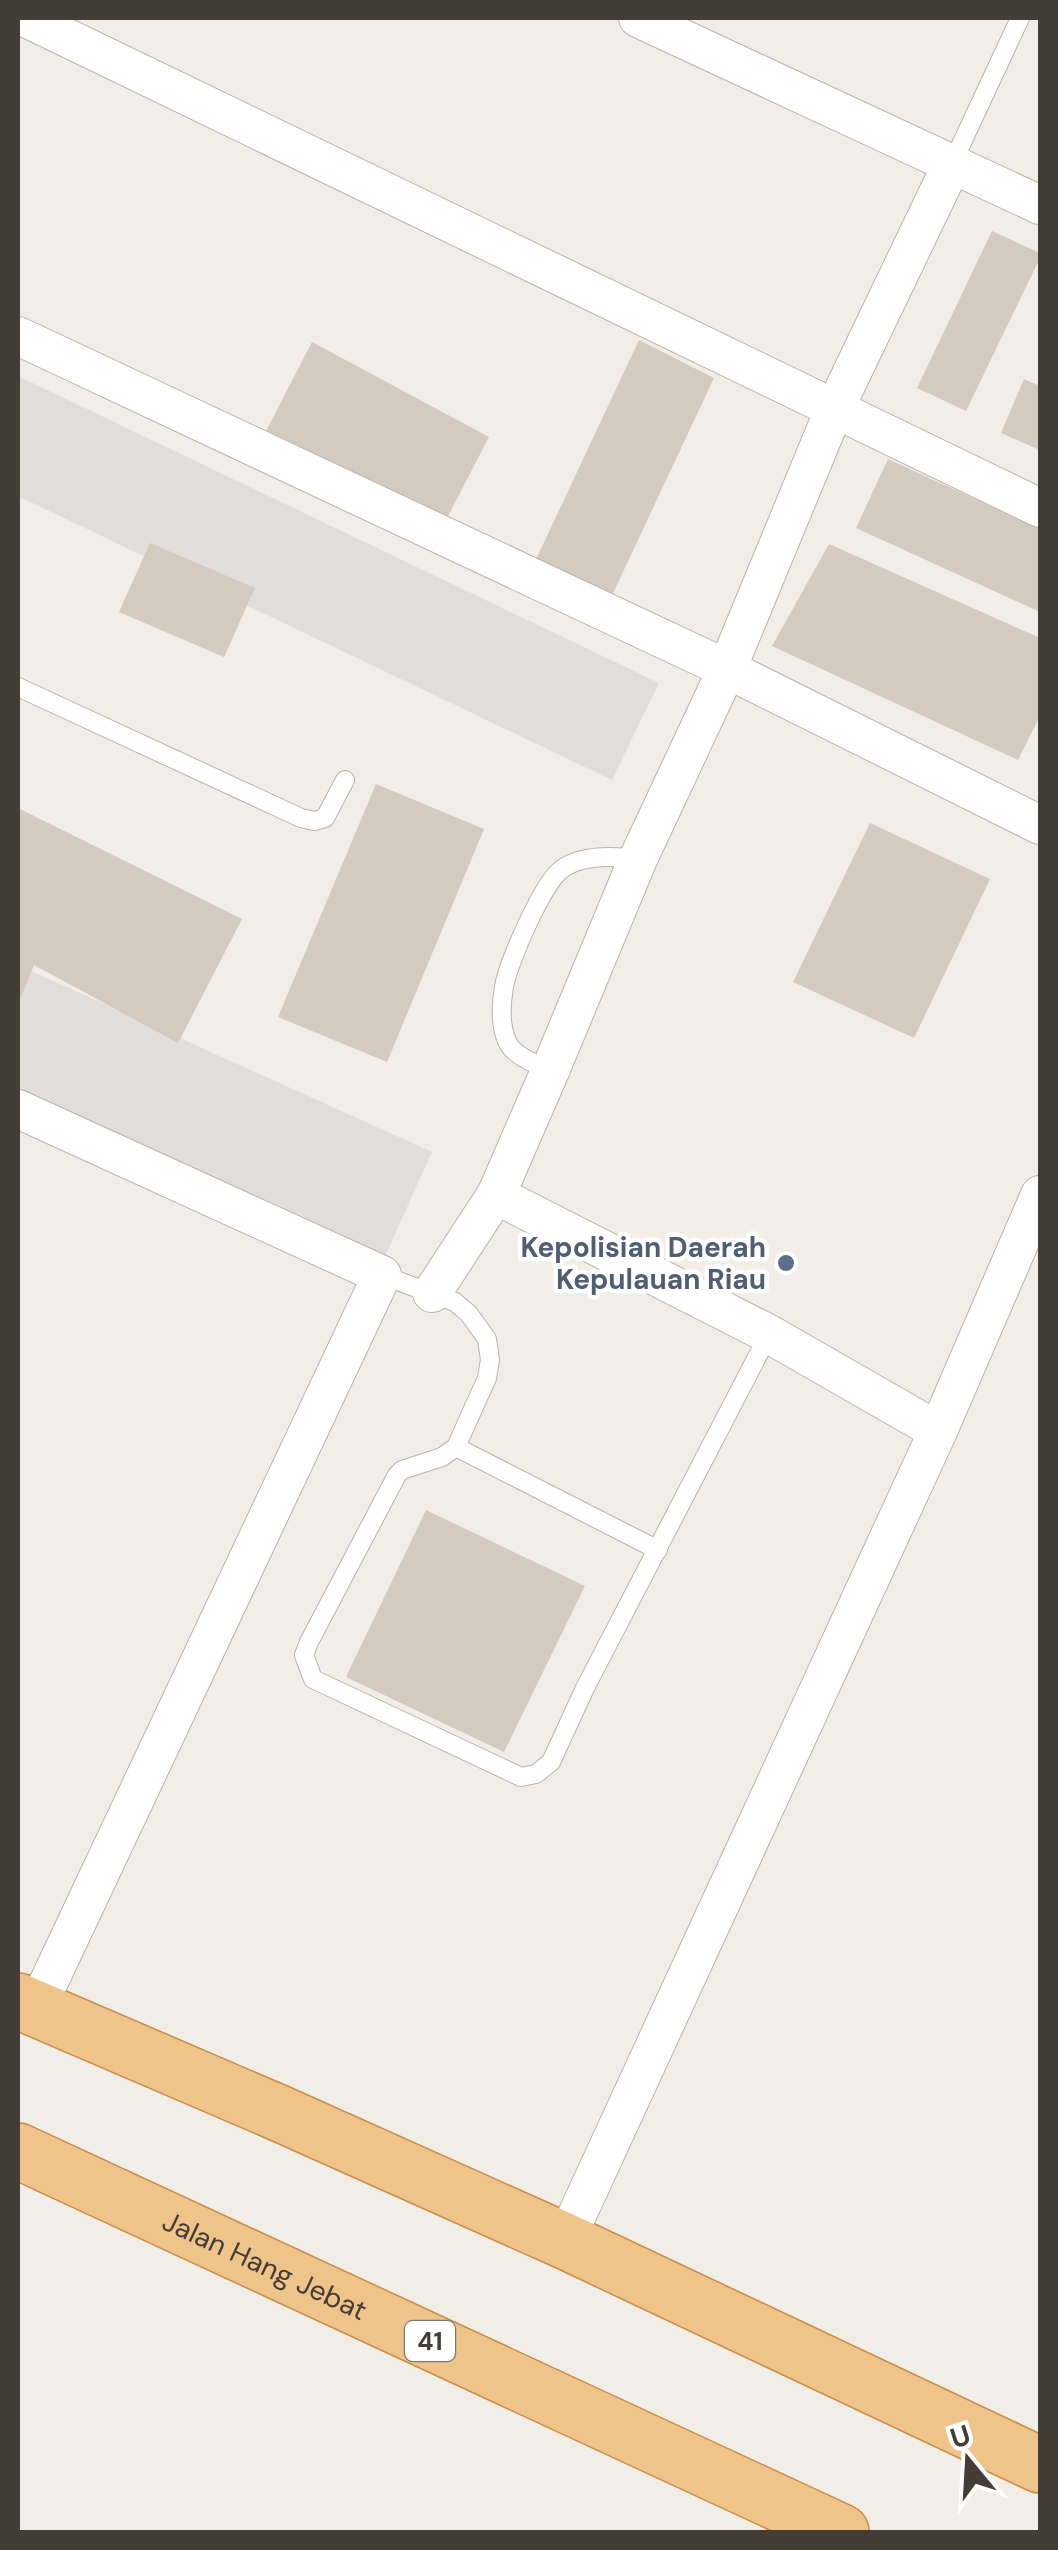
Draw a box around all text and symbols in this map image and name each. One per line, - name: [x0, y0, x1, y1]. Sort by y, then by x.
- place label: Kepolisian Daerah Kepulauan Riau: [520, 1229, 766, 1298]
- marker: Kepolisian Daerah Kepulauan Riau: [775, 1252, 797, 1274]
- street label: Jalan Hang Jebat: [157, 2203, 373, 2329]
- road number: 41: [405, 2321, 455, 2361]
- north arrow: [918, 2410, 1018, 2510]
- text: U: [946, 2416, 975, 2457]

